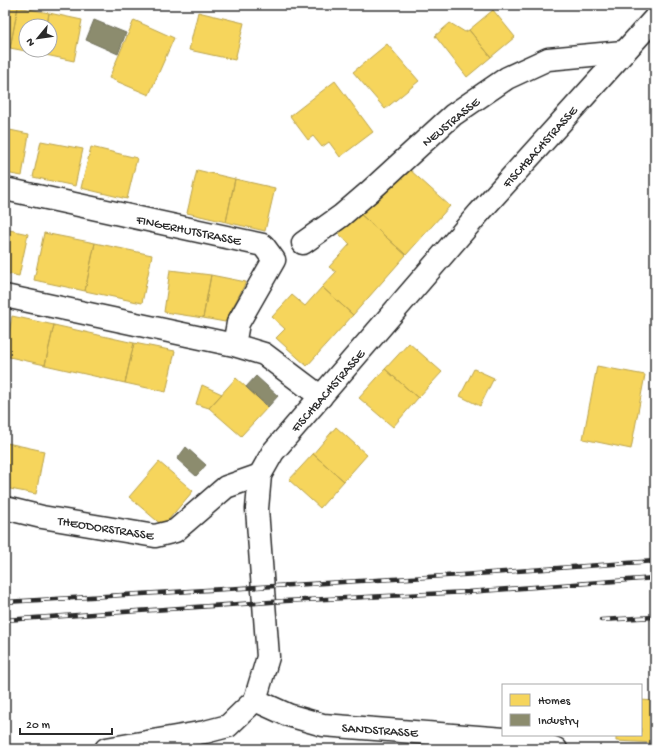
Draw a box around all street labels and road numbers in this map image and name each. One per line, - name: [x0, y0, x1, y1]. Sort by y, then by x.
- street label: NEUSTRASSE: [420, 95, 484, 151]
- street label: FISCHBACHSTRASSE: [500, 103, 582, 192]
- street label: FINGERHUTSTRASSE: [134, 213, 243, 250]
- street label: FISCHBACHSTRASSE: [288, 347, 369, 437]
- street label: THEODORSTRASSE: [55, 514, 156, 545]
- street label: SANDSTRASSE: [341, 721, 419, 742]

